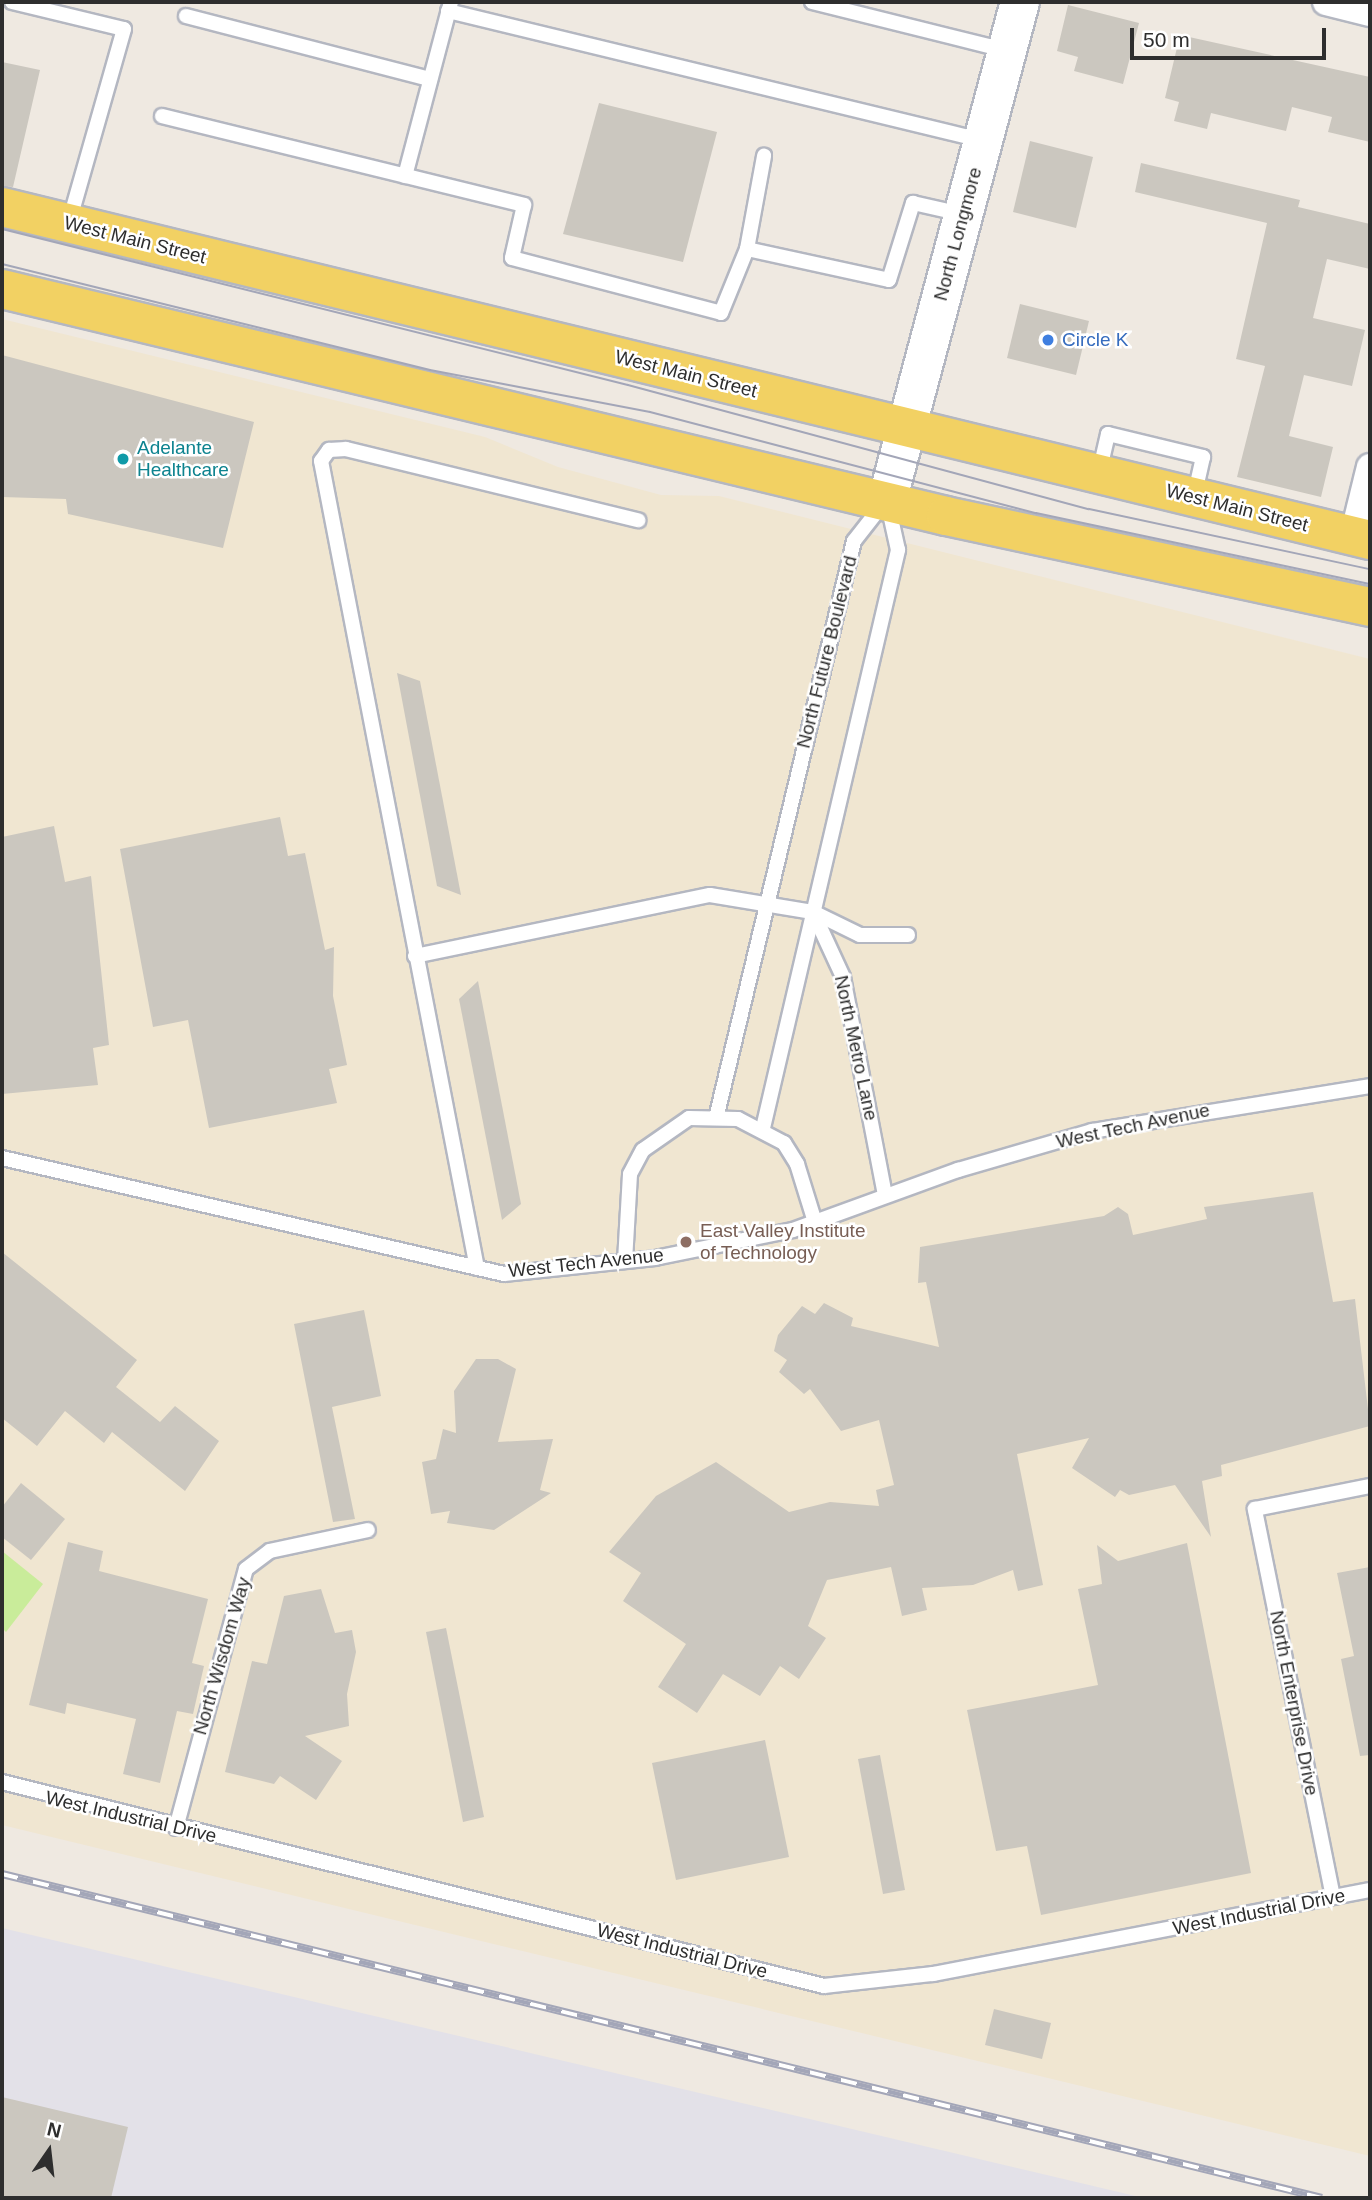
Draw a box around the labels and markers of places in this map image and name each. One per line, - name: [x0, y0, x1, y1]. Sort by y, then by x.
- place label: Circle K: [1062, 329, 1129, 351]
- marker: Circle K: [1040, 332, 1056, 348]
- place label: Adelante Healthcare: [137, 437, 229, 481]
- marker: Adelante Healthcare: [115, 451, 131, 467]
- place label: East Valley Institute of Technology: [700, 1220, 865, 1264]
- marker: East Valley Institute of Technology: [678, 1234, 694, 1250]

